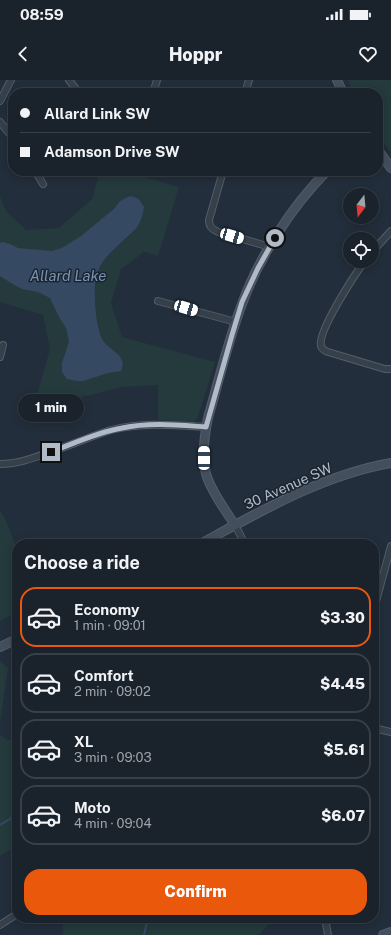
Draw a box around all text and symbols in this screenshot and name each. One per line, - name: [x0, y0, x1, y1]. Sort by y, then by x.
- text: 08:59: [20, 6, 64, 23]
- icon: back: [12, 43, 34, 65]
- icon: heart: [357, 43, 379, 65]
- text: Hoppr: [169, 44, 222, 65]
- text: Allard Link SW: [44, 105, 150, 122]
- text: Adamson Drive SW: [44, 143, 180, 160]
- north arrow: [343, 188, 379, 224]
- map controls: [343, 188, 379, 268]
- car: [219, 227, 245, 245]
- route start: [266, 229, 284, 247]
- button: locate: [343, 232, 379, 268]
- water label: Allard Lake: [30, 267, 106, 284]
- car: [173, 299, 199, 317]
- callout: 1 min: [18, 394, 84, 422]
- text: 1 min: [35, 400, 67, 415]
- route end: [42, 443, 60, 461]
- car: [198, 446, 210, 470]
- street label: 30 Avenue SW: [242, 459, 335, 513]
- text: Choose a ride: [24, 552, 140, 573]
- icon: car: [26, 599, 62, 635]
- text: Economy: [74, 601, 139, 618]
- text: $3.30: [320, 609, 365, 626]
- text: 1 min · 09:01: [74, 618, 146, 633]
- icon: car: [26, 665, 62, 701]
- text: Comfort: [74, 667, 134, 684]
- text: $4.45: [320, 675, 365, 692]
- text: 2 min · 09:02: [74, 684, 151, 699]
- icon: car: [26, 731, 62, 767]
- text: XL: [74, 733, 93, 750]
- text: $5.61: [323, 741, 365, 758]
- text: 3 min · 09:03: [74, 750, 152, 765]
- icon: car: [26, 797, 62, 833]
- text: Moto: [74, 799, 111, 816]
- text: $6.07: [321, 807, 365, 824]
- text: 4 min · 09:04: [74, 816, 152, 831]
- button: Confirm: [24, 869, 367, 915]

